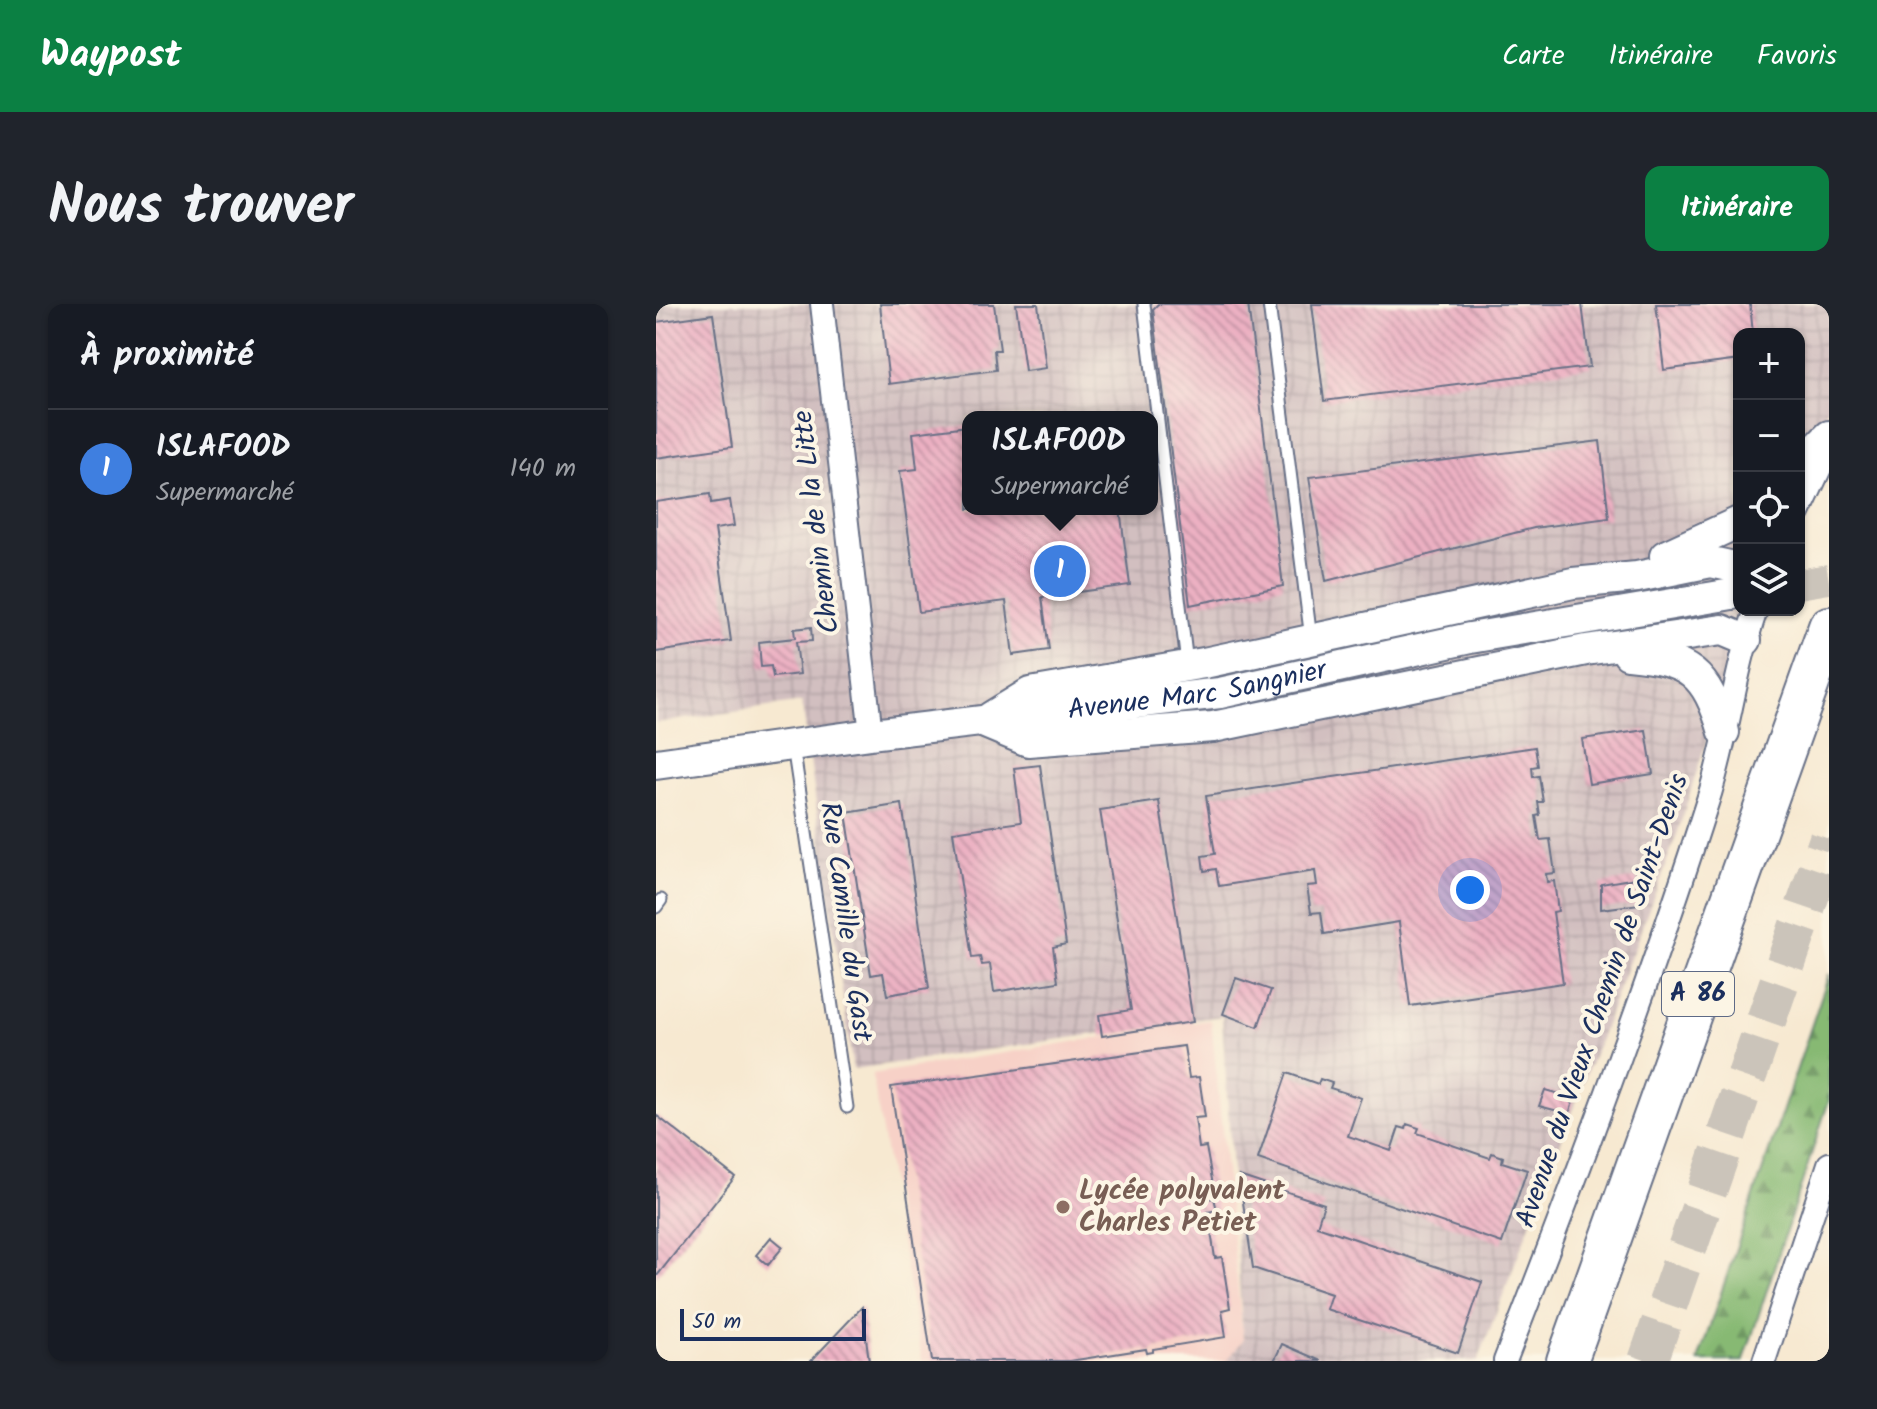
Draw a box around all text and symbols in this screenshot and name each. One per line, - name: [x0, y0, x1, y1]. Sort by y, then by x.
- text: Waypost: [40, 26, 182, 86]
- text: Carte: [1502, 34, 1565, 79]
- text: Itinéraire: [1609, 34, 1713, 79]
- text: Favoris: [1757, 34, 1837, 79]
- text: Nous trouver: [48, 163, 353, 253]
- button: Itinéraire: [1645, 166, 1829, 251]
- map controls: [1733, 328, 1805, 616]
- button: +: [1733, 328, 1805, 400]
- text: À proximité: [80, 329, 253, 383]
- button: −: [1733, 400, 1805, 472]
- street label: Chemin de la Litte: [781, 407, 853, 636]
- popup: [962, 411, 1158, 515]
- text: ISLAFOOD: [991, 418, 1126, 466]
- text: ISLAFOOD: [156, 424, 291, 472]
- text: 1: [102, 448, 110, 490]
- text: 140 m: [509, 448, 576, 490]
- text: Supermarché: [991, 466, 1129, 508]
- text: Supermarché: [156, 472, 293, 514]
- button: locate: [1733, 472, 1805, 544]
- pin: 1: [1034, 541, 1086, 601]
- button: layers: [1733, 544, 1805, 616]
- street label: Avenue Marc Sangnier: [1065, 647, 1332, 733]
- street label: Avenue du Vieux Chemin de Saint-Denis: [1504, 768, 1702, 1234]
- street label: Rue Camille du Gast: [806, 799, 884, 1046]
- your location: [1450, 870, 1490, 910]
- road number: A 86: [1662, 972, 1734, 1016]
- place label: Lycée polyvalent Charles Petiet: [1079, 1169, 1285, 1246]
- marker: Lycée polyvalent Charles Petiet: [1054, 1198, 1072, 1216]
- scale bar: [680, 1305, 866, 1341]
- text: 50 m: [692, 1305, 741, 1340]

